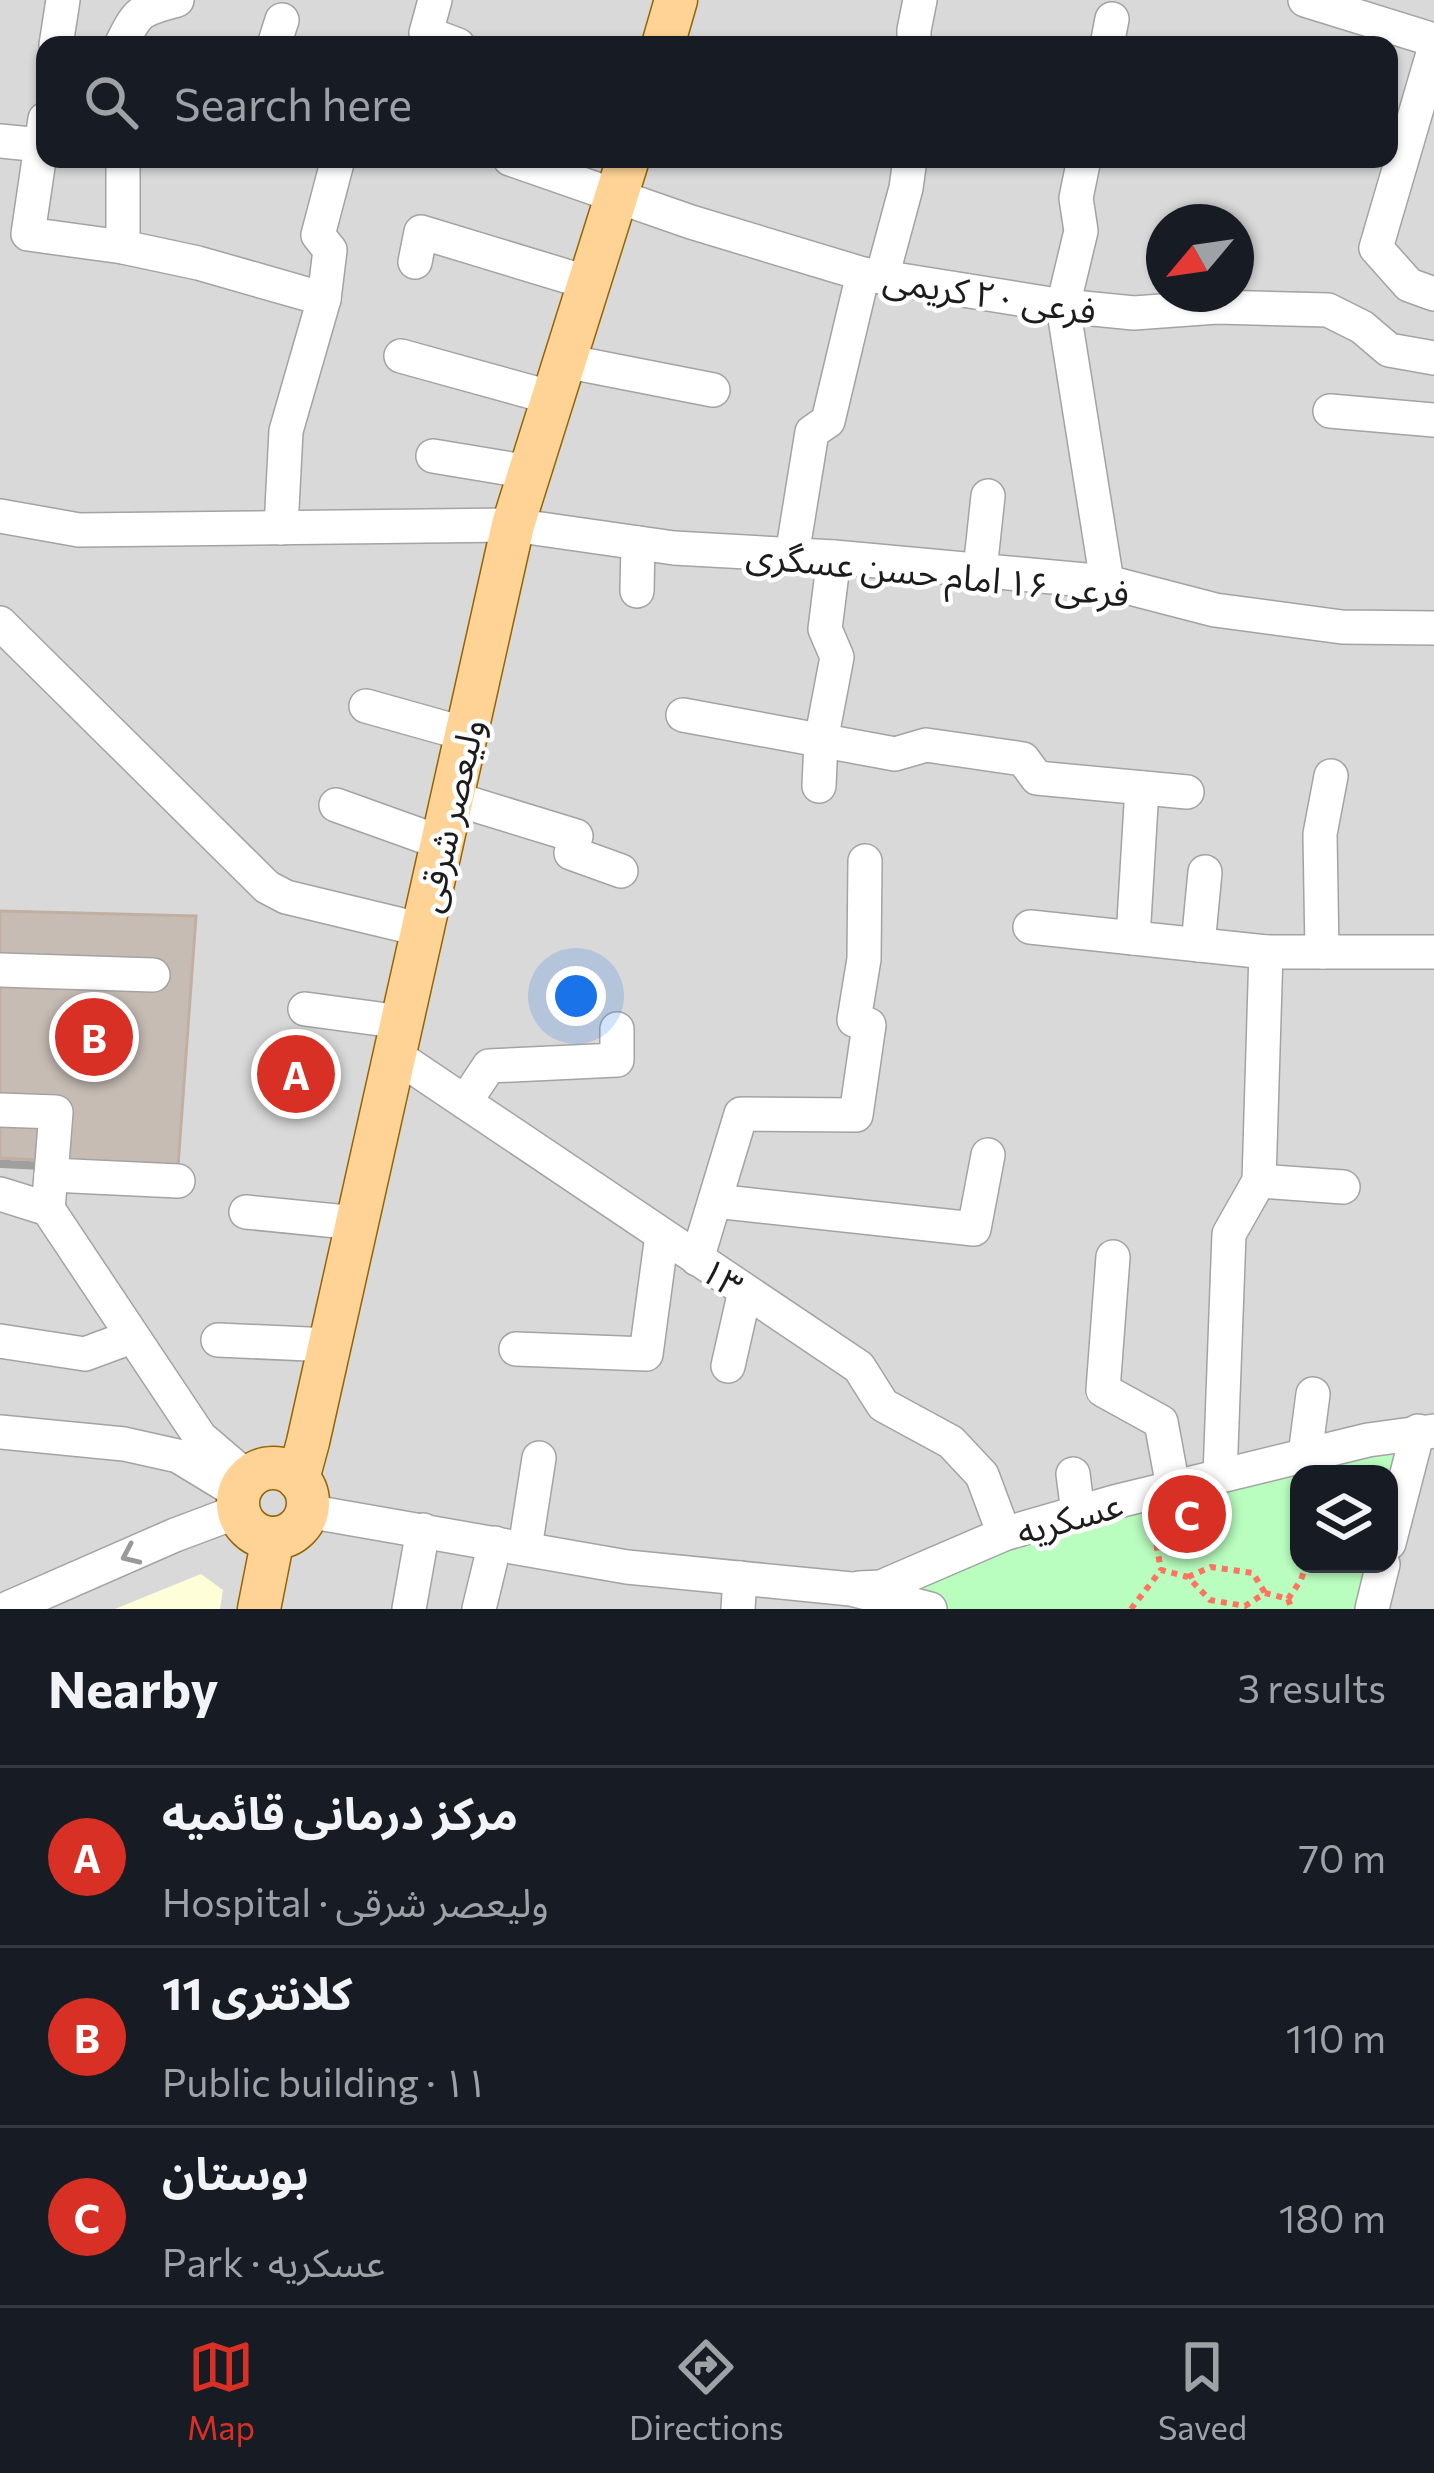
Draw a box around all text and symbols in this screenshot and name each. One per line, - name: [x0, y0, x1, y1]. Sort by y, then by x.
- search box: [36, 36, 1398, 168]
- icon: search: [78, 69, 144, 135]
- text: Search here: [174, 75, 412, 130]
- north arrow: [1146, 204, 1254, 312]
- street label: فرعی ۲۰ کریمی: [880, 254, 1100, 334]
- street label: فرعی ۱۶ امام حسن عسگری: [743, 530, 1132, 622]
- street label: ولیعصر شرقی: [404, 714, 494, 916]
- your location: [546, 966, 606, 1026]
- pin: B: [55, 992, 133, 1082]
- pin: A: [257, 1029, 335, 1119]
- street label: ۱۳: [694, 1246, 752, 1306]
- map controls: [1290, 1465, 1398, 1573]
- button: layers: [1290, 1465, 1398, 1573]
- pin: C: [1148, 1469, 1226, 1559]
- street label: عسکریه: [1011, 1480, 1128, 1554]
- one-way arrow: [121, 1540, 142, 1564]
- text: Nearby: [48, 1656, 218, 1719]
- text: 3 results: [1238, 1663, 1386, 1711]
- text: مرکز درمانی قائمیه: [162, 1784, 518, 1839]
- text: A: [73, 1833, 101, 1881]
- text: 70 m: [1299, 1833, 1386, 1881]
- text: Hospital · ولیعصر شرقی: [162, 1877, 549, 1925]
- text: کلانتری 11: [162, 1964, 352, 2019]
- text: B: [74, 2013, 100, 2061]
- text: 110 m: [1286, 2013, 1386, 2061]
- text: Public building · ۱۱: [162, 2057, 488, 2105]
- text: بوستان: [162, 2144, 309, 2199]
- text: C: [74, 2193, 100, 2241]
- text: 180 m: [1279, 2193, 1386, 2241]
- text: Park · عسکریه: [162, 2237, 385, 2285]
- tab: Map: [187, 2334, 255, 2447]
- tab: Directions: [629, 2334, 784, 2447]
- tab: Saved: [1158, 2334, 1247, 2447]

